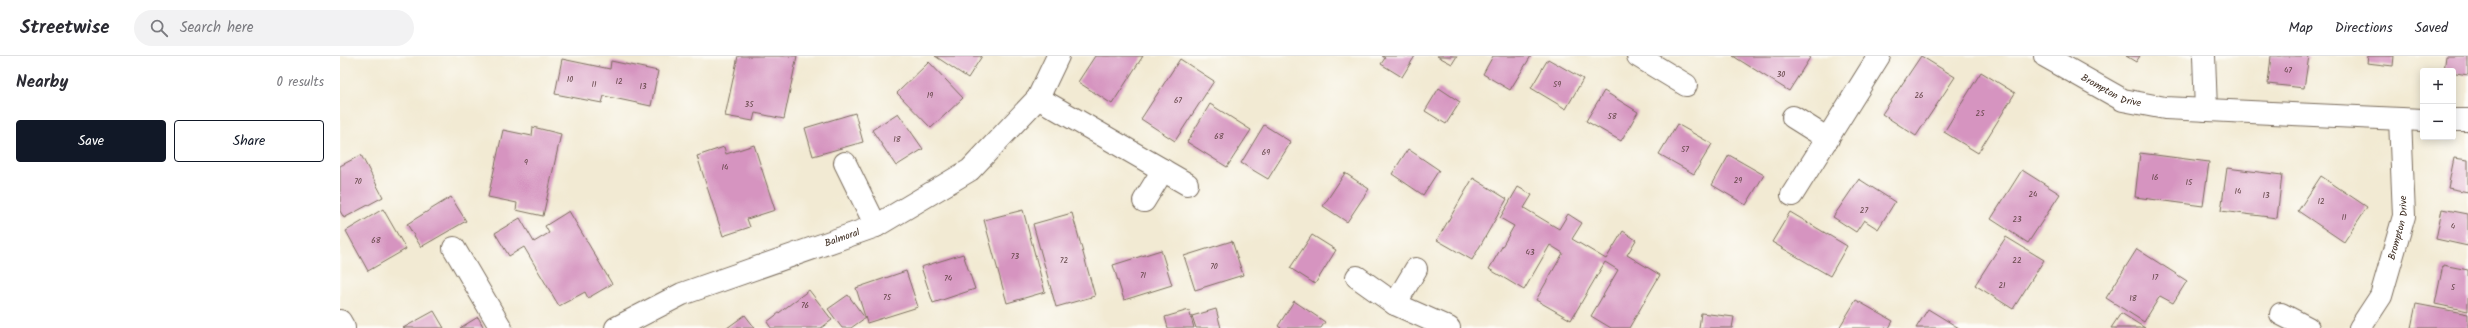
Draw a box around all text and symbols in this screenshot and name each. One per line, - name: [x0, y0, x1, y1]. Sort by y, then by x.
- search box: [134, 10, 414, 46]
- text: Streetwise: [20, 13, 110, 43]
- text: Search here: [180, 16, 254, 40]
- icon: search: [148, 17, 170, 39]
- text: Map: [2288, 17, 2313, 39]
- text: Directions: [2335, 17, 2393, 39]
- text: Saved: [2415, 17, 2448, 39]
- house number: 47: [2284, 64, 2292, 77]
- house number: 30: [1777, 68, 1785, 81]
- map controls: [2420, 68, 2456, 140]
- button: +: [2420, 68, 2456, 104]
- text: Nearby: [16, 69, 68, 96]
- street label: Brompton Drive: [2078, 70, 2143, 111]
- text: 0 results: [277, 72, 324, 93]
- house number: 10: [567, 73, 573, 86]
- house number: 12: [615, 75, 623, 88]
- house number: 11: [591, 78, 597, 91]
- house number: 59: [1553, 78, 1561, 91]
- house number: 13: [639, 80, 647, 93]
- house number: 19: [927, 89, 933, 102]
- house number: 26: [1914, 89, 1924, 102]
- house number: 67: [1174, 94, 1182, 107]
- house number: 35: [745, 98, 754, 111]
- button: −: [2420, 104, 2456, 140]
- house number: 25: [1976, 107, 1985, 120]
- house number: 58: [1607, 110, 1617, 123]
- button: Save: [16, 120, 166, 162]
- button: Share: [174, 120, 324, 162]
- house number: 68: [1214, 130, 1224, 143]
- house number: 18: [893, 133, 901, 146]
- house number: 57: [1681, 143, 1689, 156]
- house number: 69: [1262, 146, 1270, 159]
- house number: 9: [524, 156, 528, 169]
- house number: 14: [722, 161, 729, 174]
- house number: 16: [2152, 171, 2158, 184]
- house number: 29: [1734, 174, 1742, 187]
- house number: 70: [354, 175, 362, 188]
- house number: 15: [2186, 176, 2193, 189]
- house number: 14: [2235, 185, 2242, 198]
- house number: 24: [2028, 188, 2038, 201]
- house number: 13: [2262, 189, 2270, 202]
- house number: 12: [2317, 195, 2325, 208]
- street label: Brompton Drive: [2384, 195, 2412, 262]
- house number: 27: [1860, 204, 1868, 217]
- house number: 11: [2341, 211, 2347, 224]
- house number: 23: [2012, 213, 2022, 226]
- house number: 4: [2451, 220, 2456, 233]
- street label: Balmoral: [822, 224, 863, 251]
- house number: 68: [371, 234, 381, 247]
- house number: 43: [1526, 246, 1535, 259]
- house number: 73: [1011, 250, 1020, 263]
- house number: 72: [1060, 254, 1069, 267]
- house number: 22: [2012, 254, 2022, 267]
- house number: 70: [1210, 260, 1218, 273]
- house number: 71: [1140, 269, 1147, 282]
- house number: 17: [2152, 271, 2158, 284]
- house number: 74: [944, 272, 953, 285]
- house number: 21: [1998, 279, 2006, 292]
- house number: 5: [2451, 281, 2456, 294]
- house number: 75: [883, 291, 892, 304]
- house number: 18: [2129, 292, 2137, 305]
- house number: 76: [801, 299, 809, 312]

